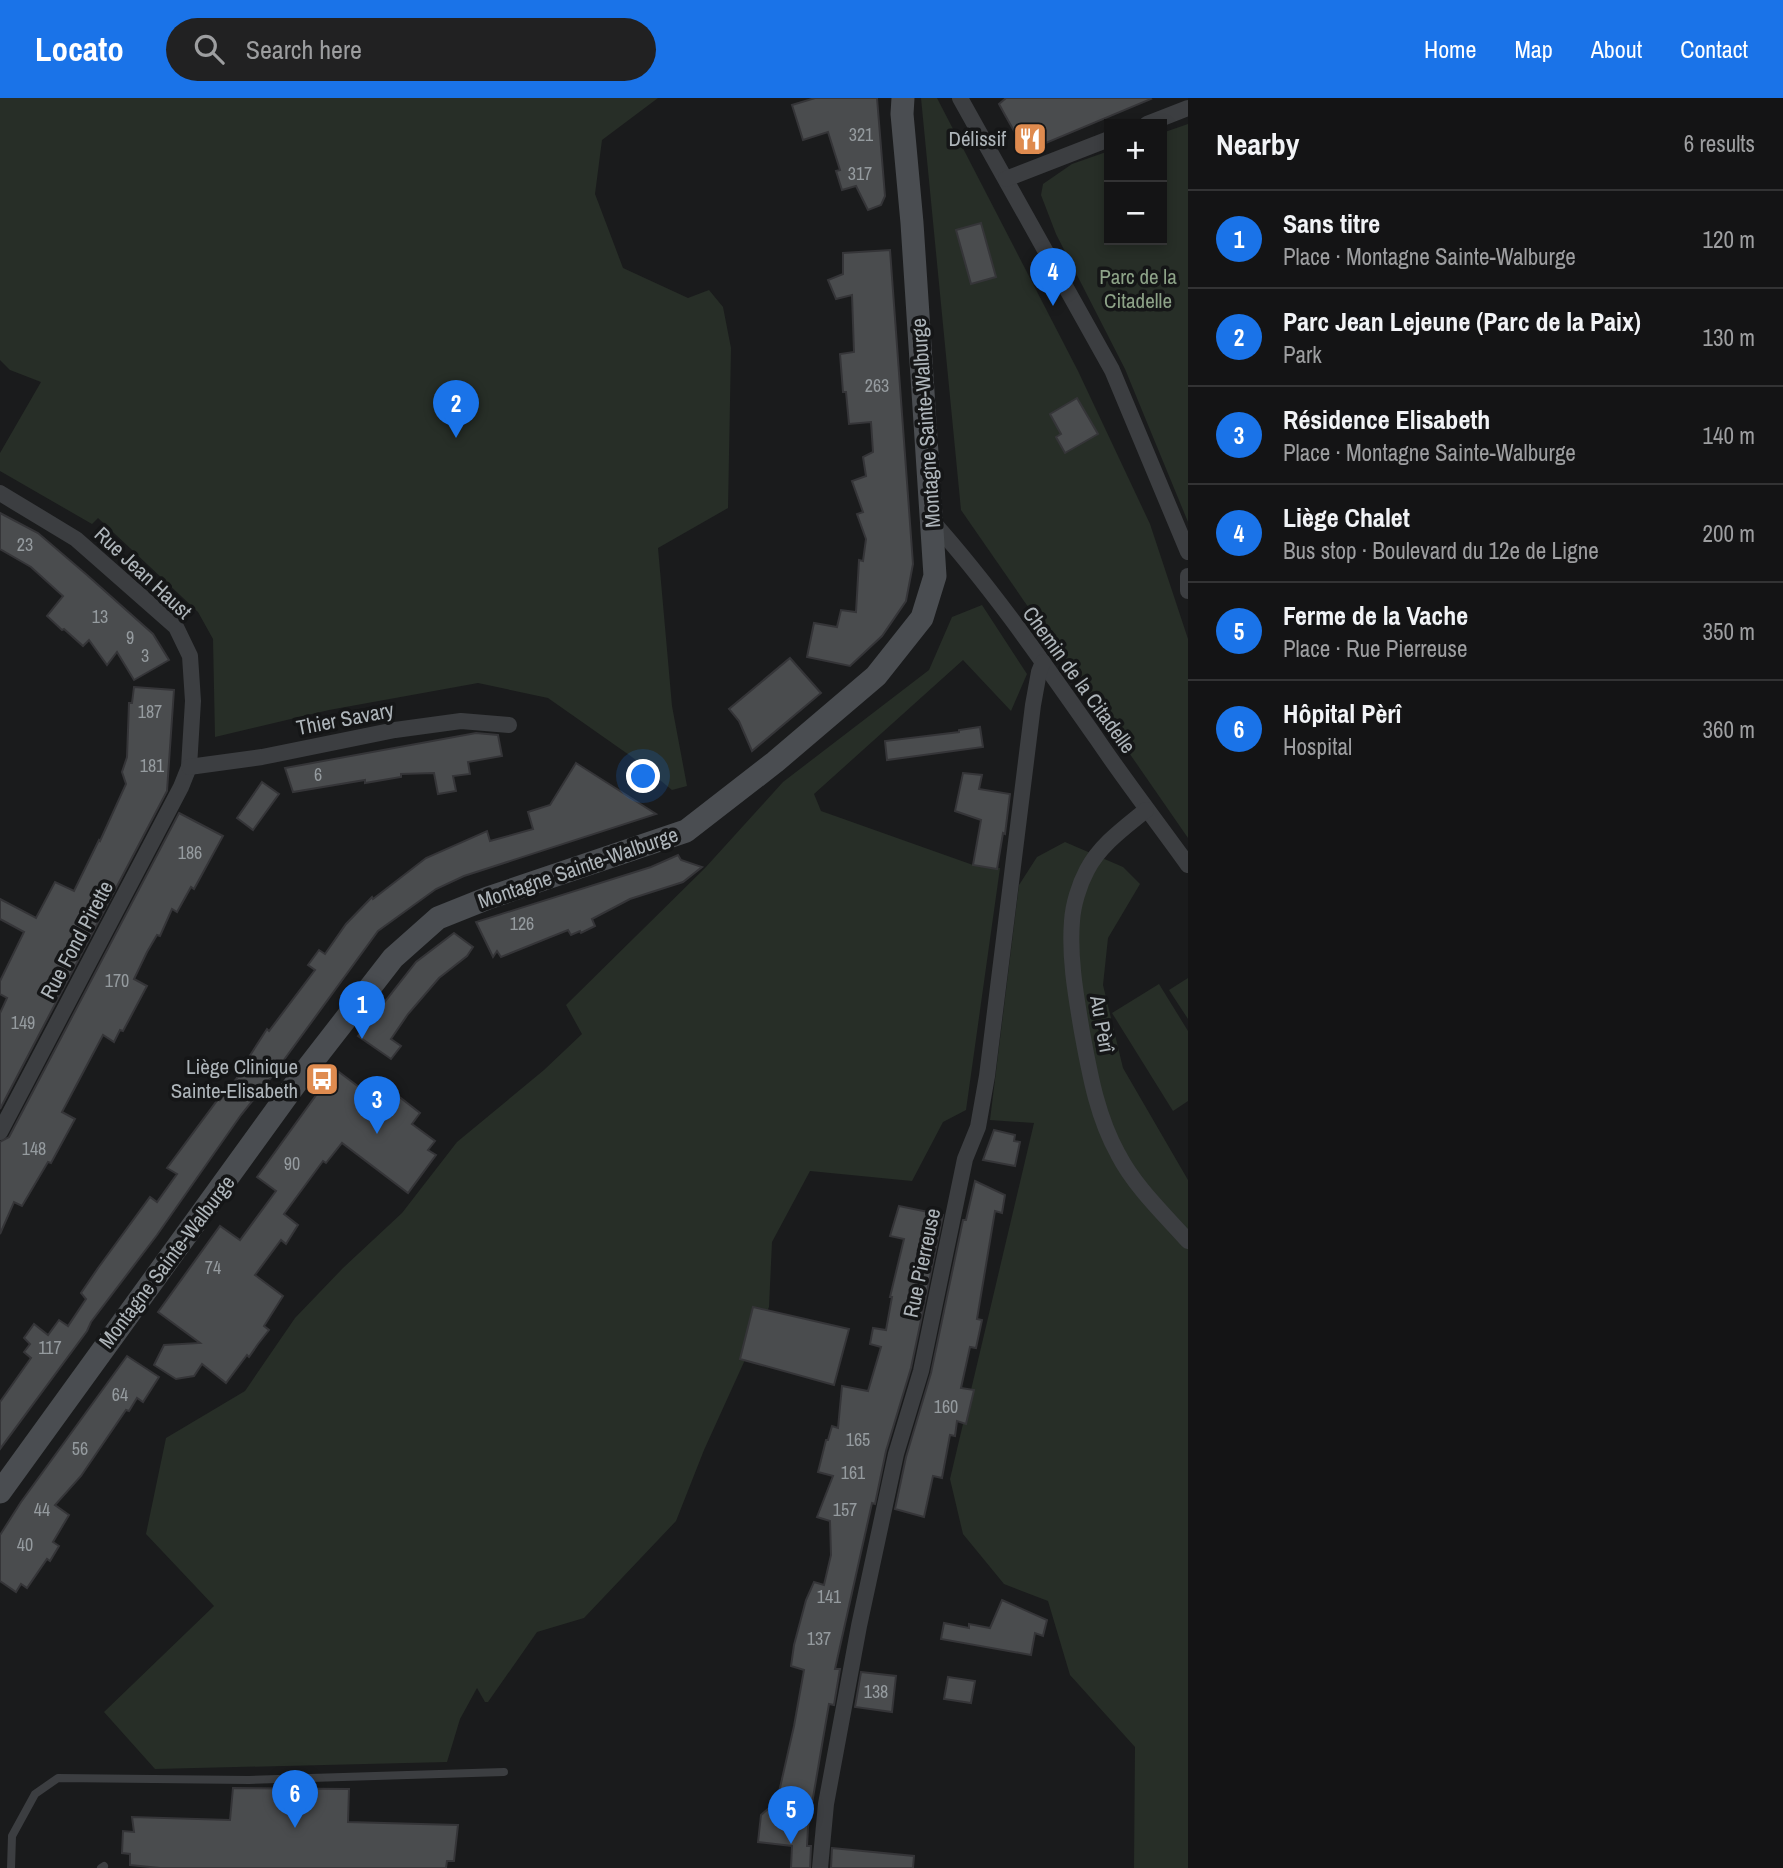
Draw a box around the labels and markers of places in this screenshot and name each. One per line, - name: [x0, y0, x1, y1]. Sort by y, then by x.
- restaurant icon: Délissif: [1011, 120, 1049, 158]
- place label: Délissif: [949, 124, 1006, 153]
- pin: 4: [1030, 248, 1076, 306]
- pin: 2: [433, 380, 479, 438]
- pin: 1: [339, 981, 385, 1039]
- place label: Liège Clinique Sainte-Elisabeth: [171, 1052, 298, 1105]
- bus stop icon: Liège Clinique Sainte-Elisabeth: [303, 1060, 341, 1098]
- pin: 3: [354, 1076, 400, 1134]
- pin: 6: [272, 1770, 318, 1828]
- pin: 5: [768, 1786, 814, 1844]

